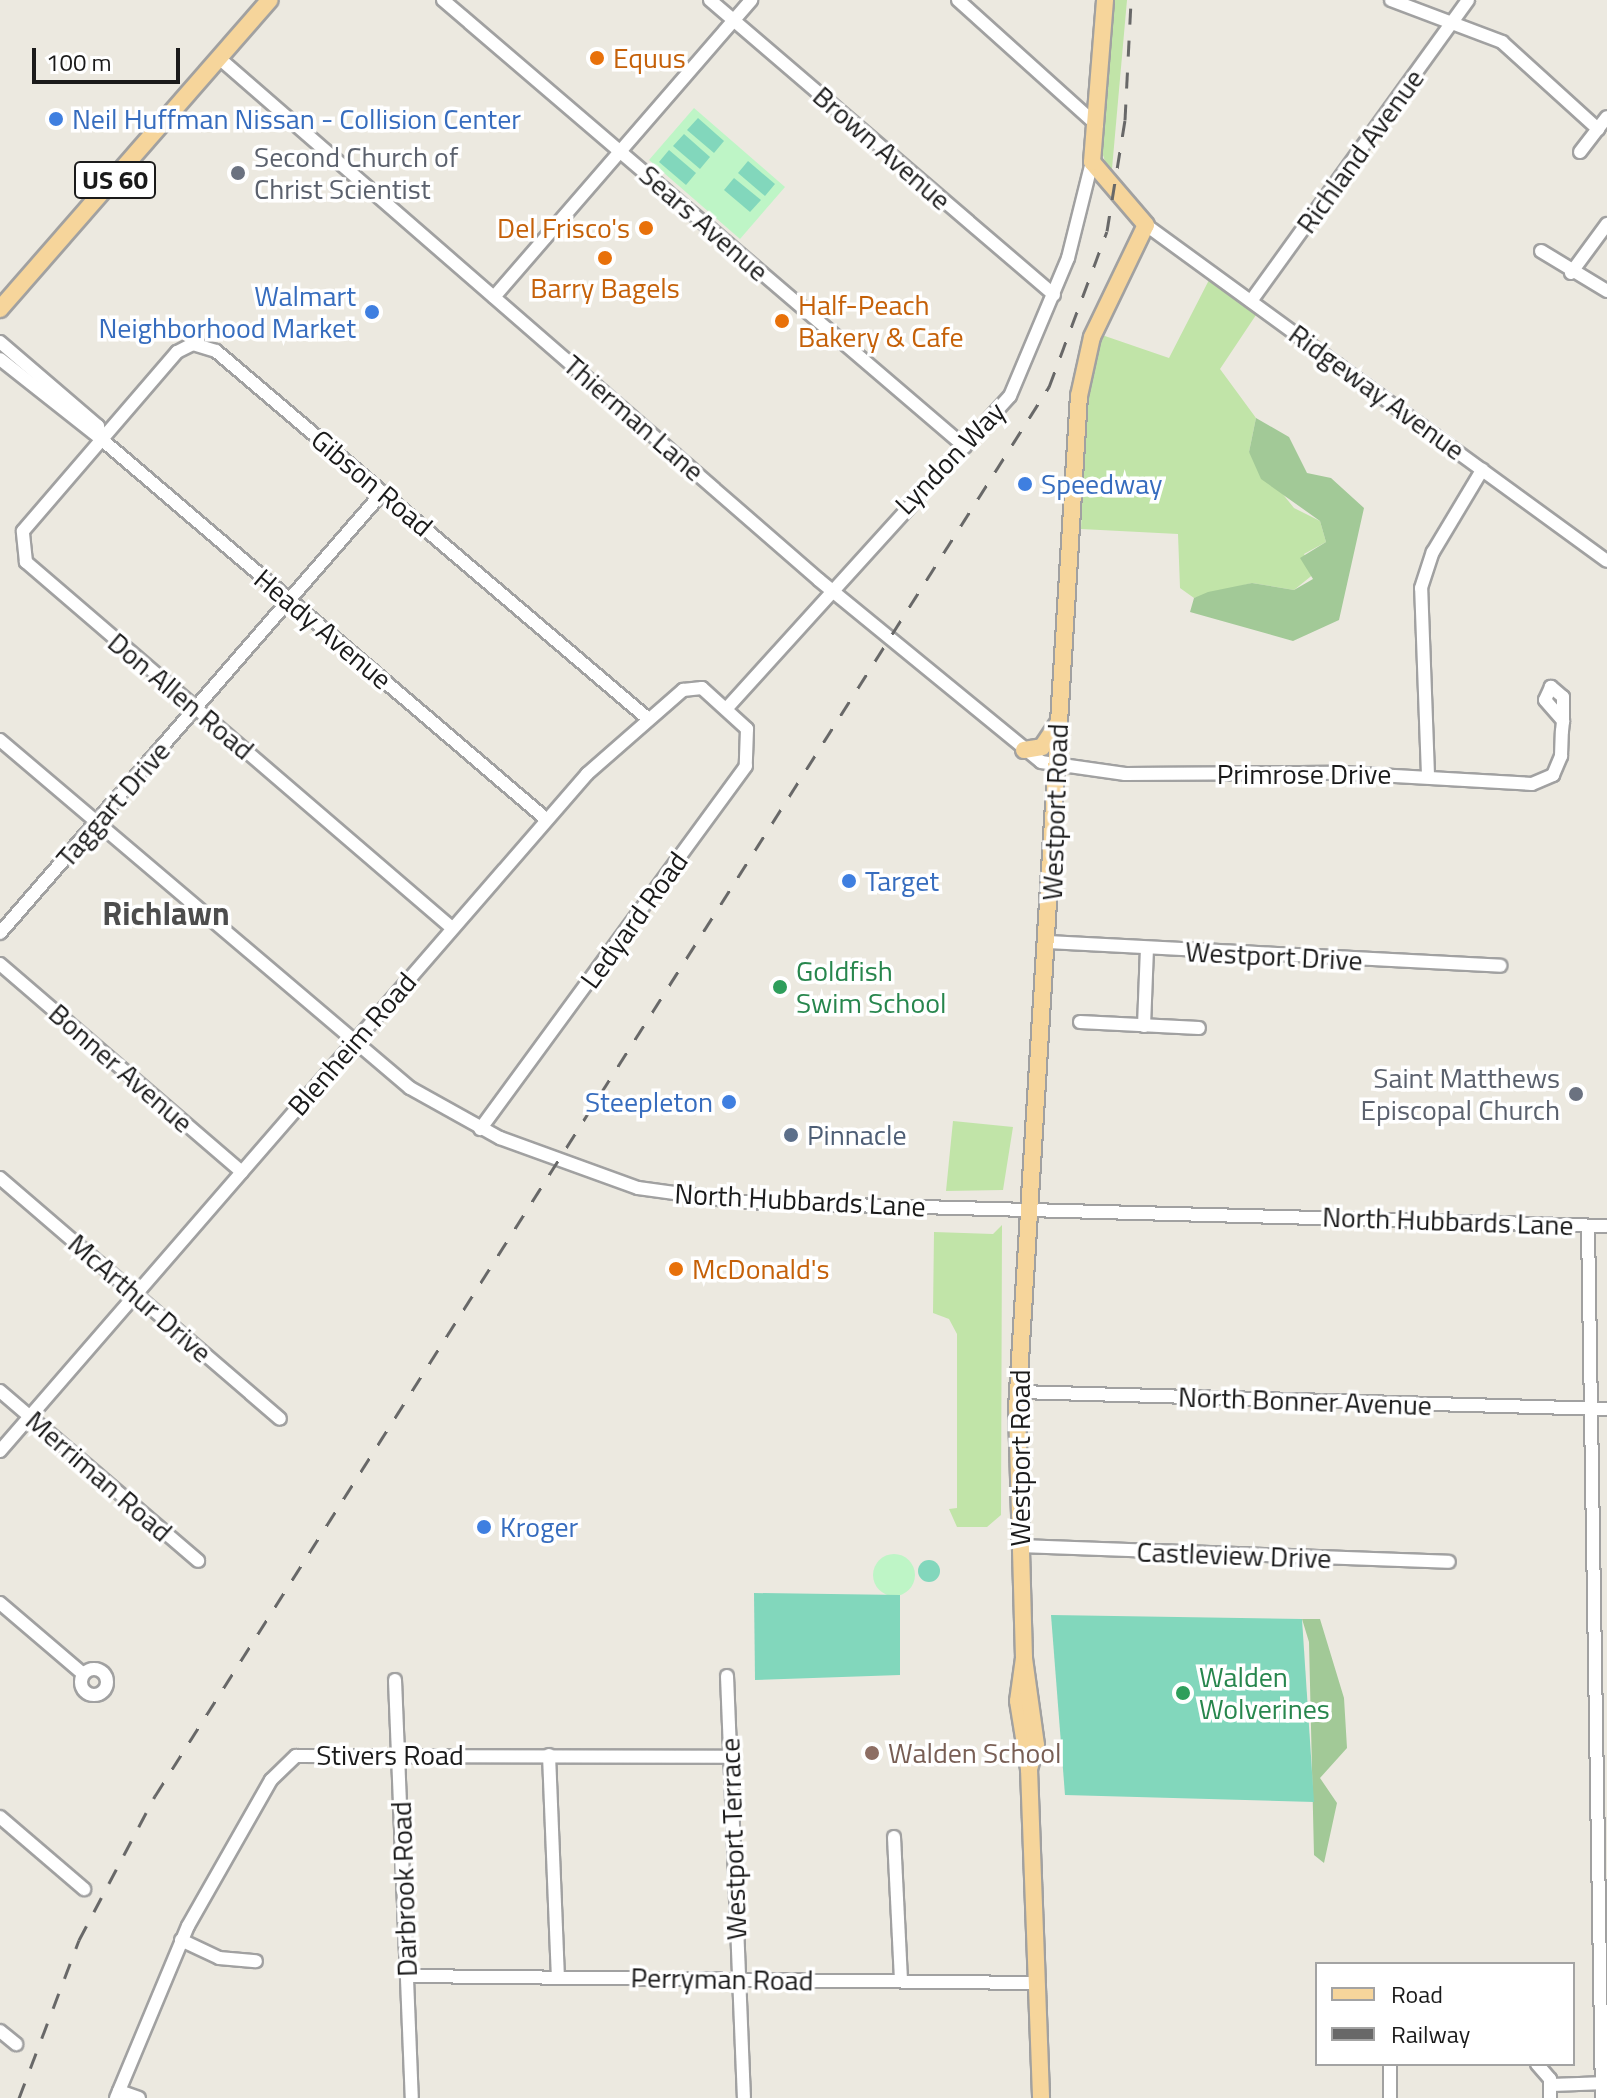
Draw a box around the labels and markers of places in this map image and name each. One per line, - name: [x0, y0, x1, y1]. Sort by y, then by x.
- place label: Equus: [613, 41, 686, 75]
- marker: Equus: [588, 49, 606, 67]
- place label: Neil Huffman Nissan - Collision Center: [72, 102, 521, 136]
- marker: Neil Huffman Nissan - Collision Center: [47, 110, 65, 128]
- place label: Second Church of Christ Scientist: [254, 140, 458, 206]
- marker: Second Church of Christ Scientist: [229, 164, 247, 182]
- place label: Del Frisco's: [497, 211, 630, 245]
- marker: Del Frisco's: [637, 219, 655, 237]
- marker: Barry Bagels: [596, 249, 614, 267]
- place label: Barry Bagels: [530, 271, 680, 305]
- place label: Walmart Neighborhood Market: [99, 279, 356, 345]
- place label: Half-Peach Bakery & Cafe: [798, 288, 964, 354]
- marker: Walmart Neighborhood Market: [363, 303, 381, 321]
- marker: Half-Peach Bakery & Cafe: [773, 312, 791, 330]
- place label: Speedway: [1041, 467, 1163, 501]
- marker: Speedway: [1016, 475, 1034, 493]
- place label: Target: [865, 864, 939, 898]
- marker: Target: [840, 872, 858, 890]
- place label: Goldfish Swim School: [796, 954, 946, 1020]
- marker: Goldfish Swim School: [771, 978, 789, 996]
- place label: Saint Matthews Episcopal Church: [1361, 1061, 1560, 1127]
- place label: Steepleton: [585, 1085, 713, 1119]
- marker: Saint Matthews Episcopal Church: [1567, 1085, 1585, 1103]
- marker: Steepleton: [720, 1093, 738, 1111]
- place label: Pinnacle: [807, 1118, 907, 1152]
- marker: Pinnacle: [782, 1126, 800, 1144]
- place label: McDonald's: [692, 1252, 829, 1286]
- marker: McDonald's: [667, 1260, 685, 1278]
- place label: Kroger: [500, 1510, 578, 1544]
- marker: Kroger: [475, 1518, 493, 1536]
- place label: Walden Wolverines: [1199, 1660, 1330, 1726]
- marker: Walden Wolverines: [1174, 1684, 1192, 1702]
- place label: Walden School: [888, 1736, 1061, 1770]
- marker: Walden School: [863, 1744, 881, 1762]

